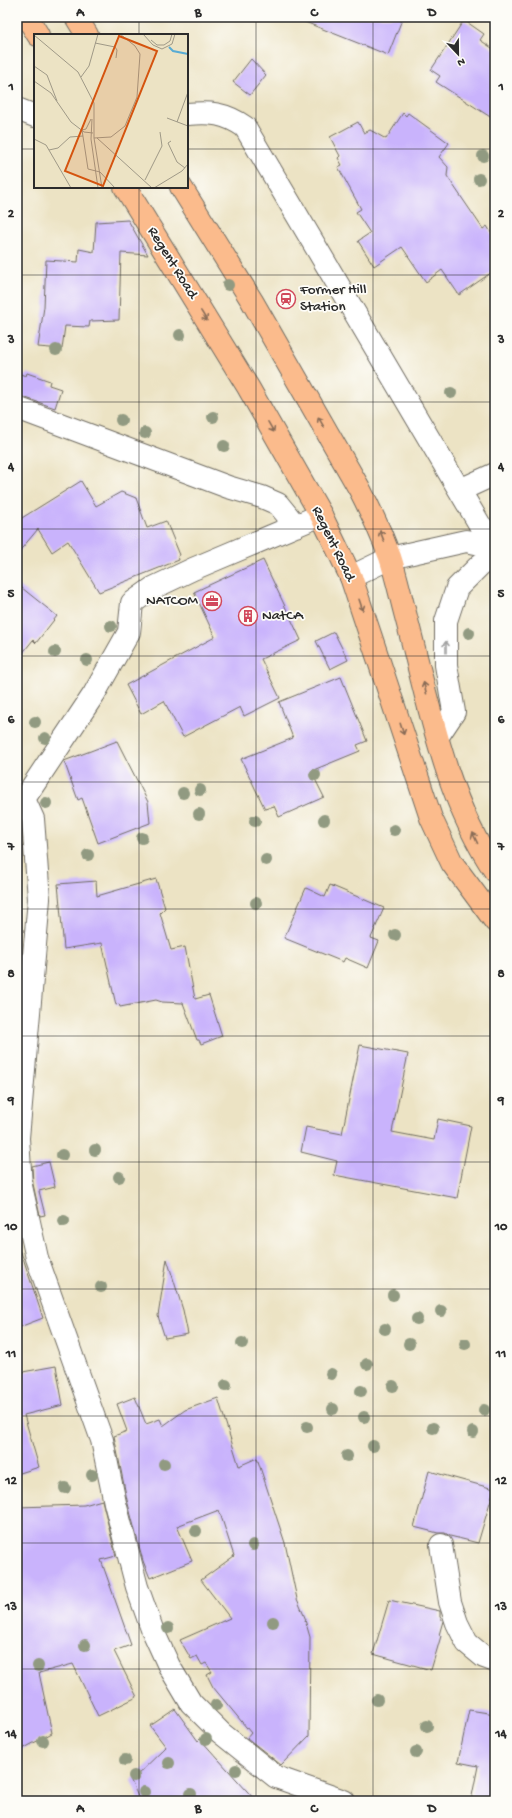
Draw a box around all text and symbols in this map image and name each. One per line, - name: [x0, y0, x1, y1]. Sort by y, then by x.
- text: A: [75, 6, 85, 21]
- text: B: [194, 6, 203, 21]
- text: C: [309, 6, 319, 21]
- text: D: [427, 6, 437, 21]
- inset map: [34, 34, 188, 188]
- north arrow: [438, 34, 478, 74]
- text: N: [455, 55, 467, 68]
- text: 1: [7, 80, 14, 95]
- text: 1: [497, 80, 504, 95]
- text: 2: [8, 207, 15, 222]
- text: 2: [498, 207, 505, 222]
- street label: Regent Road: [143, 224, 202, 303]
- place label: Former Hill Station: [299, 281, 366, 316]
- station icon: Former Hill Station: [275, 288, 297, 310]
- one-way arrow: [200, 310, 208, 321]
- text: 3: [7, 333, 15, 348]
- text: 3: [497, 333, 505, 348]
- one-way arrow: [317, 416, 324, 428]
- one-way arrow: [267, 421, 275, 433]
- text: 4: [7, 460, 15, 475]
- text: 4: [497, 460, 505, 475]
- street label: Regent Road: [307, 503, 359, 586]
- one-way arrow: [377, 531, 385, 543]
- text: 5: [8, 587, 15, 602]
- text: 5: [498, 587, 505, 602]
- office icon: NATCOM: [201, 590, 223, 612]
- place label: NATCOM: [146, 592, 199, 610]
- one-way arrow: [357, 599, 365, 611]
- building icon: NatCA: [237, 605, 259, 627]
- place label: NatCA: [262, 607, 304, 625]
- one-way arrow: [442, 641, 450, 654]
- one-way arrow: [421, 682, 428, 695]
- text: 6: [8, 713, 15, 728]
- text: 6: [498, 713, 505, 728]
- one-way arrow: [399, 722, 406, 735]
- one-way arrow: [471, 832, 478, 844]
- text: 7: [7, 840, 16, 855]
- text: 7: [497, 840, 506, 855]
- text: 8: [7, 967, 15, 982]
- text: 8: [497, 967, 505, 982]
- text: 9: [7, 1094, 15, 1109]
- text: 9: [497, 1094, 505, 1109]
- text: 10: [4, 1220, 18, 1235]
- text: 10: [494, 1220, 508, 1235]
- text: 11: [5, 1347, 16, 1362]
- text: 11: [495, 1347, 506, 1362]
- text: 12: [4, 1474, 17, 1489]
- text: 12: [494, 1474, 507, 1489]
- text: 13: [4, 1600, 17, 1615]
- text: 13: [494, 1600, 507, 1615]
- text: 14: [4, 1727, 18, 1742]
- text: 14: [494, 1727, 508, 1742]
- text: A: [75, 1802, 85, 1817]
- text: B: [194, 1802, 203, 1817]
- text: C: [309, 1802, 319, 1817]
- text: D: [427, 1802, 437, 1817]

